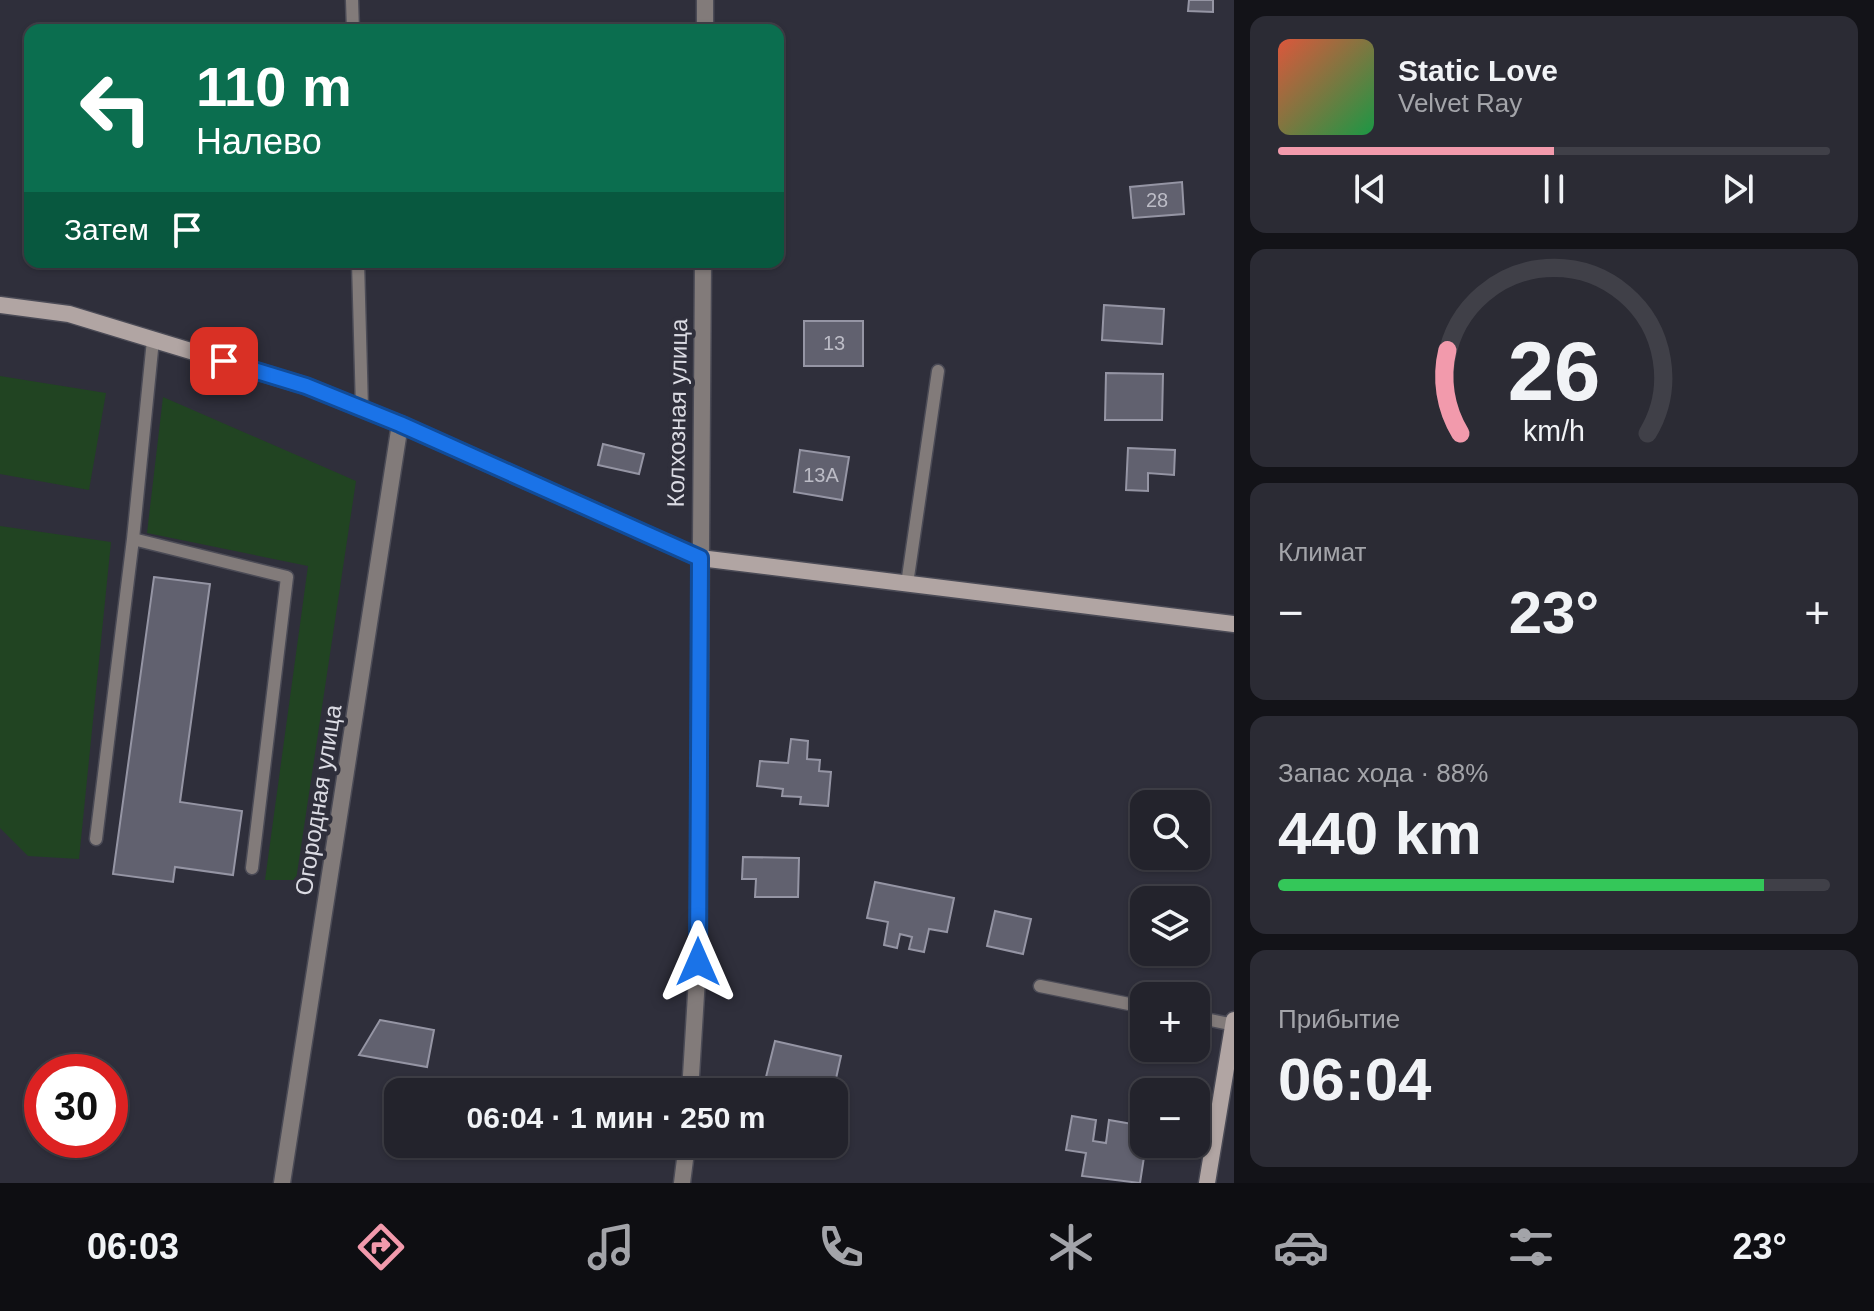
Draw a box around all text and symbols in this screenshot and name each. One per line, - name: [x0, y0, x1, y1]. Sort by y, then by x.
- text: Static Love: [1398, 54, 1558, 87]
- text: 110 m: [196, 55, 352, 118]
- icon: left: [64, 56, 168, 160]
- text: Velvet Ray: [1398, 88, 1522, 118]
- text: Налево: [196, 121, 322, 162]
- icon: previous: [1348, 167, 1392, 211]
- icon: pause: [1532, 167, 1576, 211]
- icon: next: [1716, 167, 1760, 211]
- house number: 28: [1146, 189, 1168, 211]
- icon: arrive: [165, 208, 209, 252]
- text: Затем: [64, 213, 149, 246]
- street label: Колхозная улица: [662, 318, 692, 508]
- text: 26: [1508, 325, 1600, 418]
- pin: [190, 327, 258, 395]
- house number: 13: [823, 332, 845, 354]
- icon: arrive: [202, 339, 246, 383]
- text: km/h: [1523, 415, 1585, 447]
- house number: 13А: [803, 464, 839, 486]
- text: Климат: [1278, 537, 1367, 567]
- text: 23°: [1509, 579, 1599, 646]
- text: −: [1278, 588, 1304, 637]
- text: +: [1804, 588, 1830, 637]
- street label: Огородная улица: [290, 702, 347, 897]
- text: Запас хода · 88%: [1278, 758, 1488, 788]
- map controls: [1130, 790, 1210, 1158]
- button: search: [1130, 790, 1210, 870]
- text: 440 km: [1278, 800, 1482, 867]
- button: layers: [1130, 886, 1210, 966]
- position arrow: [656, 920, 740, 1004]
- button: +: [1130, 982, 1210, 1062]
- text: Прибытие: [1278, 1004, 1400, 1034]
- text: 06:04: [1278, 1046, 1431, 1113]
- speed limit sign: 30: [24, 1054, 128, 1158]
- button: −: [1130, 1078, 1210, 1158]
- text: 06:04 · 1 мин · 250 m: [467, 1101, 765, 1134]
- icon: directions: [353, 1219, 409, 1275]
- icon: music: [583, 1219, 639, 1275]
- icon: phone: [813, 1219, 869, 1275]
- icon: climate: [1043, 1219, 1099, 1275]
- icon: car: [1273, 1219, 1329, 1275]
- icon: filters: [1503, 1219, 1559, 1275]
- text: 06:03: [87, 1226, 179, 1267]
- text: 23°: [1732, 1226, 1787, 1267]

